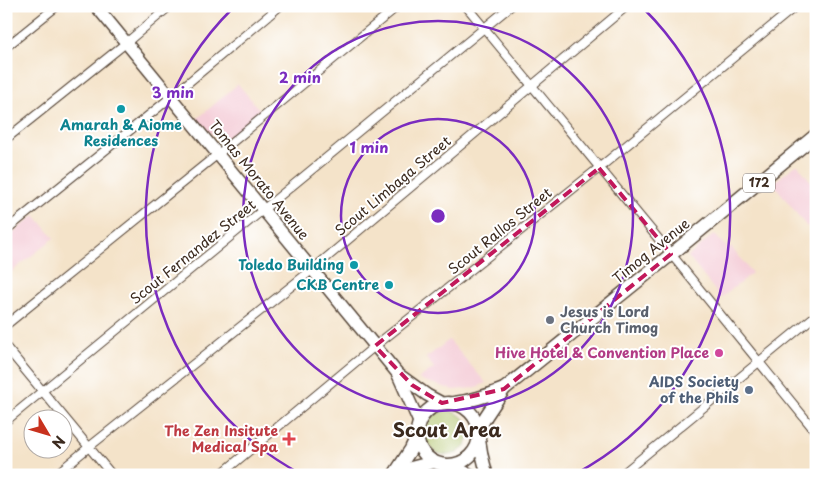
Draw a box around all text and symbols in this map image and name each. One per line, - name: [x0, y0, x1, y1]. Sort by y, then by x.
- text: 2 min: [279, 65, 321, 88]
- text: 3 min: [152, 80, 194, 103]
- marker: Amarah & Aiome Residences: [115, 103, 127, 115]
- place label: Amarah & Aiome Residences: [59, 114, 182, 151]
- street label: Tomas Morato Avenue: [204, 115, 315, 244]
- street label: Scout Limbaga Street: [330, 130, 456, 241]
- text: 1 min: [350, 135, 388, 158]
- road number: 172: [743, 174, 775, 192]
- street label: Scout Rallos Street: [443, 182, 556, 279]
- street label: Scout Fernandez Street: [125, 194, 260, 309]
- centre of rings: [429, 207, 447, 225]
- street label: Timog Avenue: [608, 213, 694, 288]
- place label: Toledo Building: [238, 254, 344, 275]
- marker: Toledo Building: [348, 259, 360, 271]
- place label: CKB Centre: [296, 274, 379, 295]
- marker: CKB Centre: [383, 279, 395, 291]
- place label: Jesus is Lord Church Timog: [560, 301, 658, 338]
- marker: Jesus is Lord Church Timog: [544, 314, 556, 326]
- place label: Hive Hotel & Convention Place: [495, 342, 709, 363]
- marker: Hive Hotel & Convention Place: [713, 347, 725, 359]
- place label: AIDS Society of the Phils: [648, 371, 739, 408]
- marker: AIDS Society of the Phils: [743, 384, 755, 396]
- north arrow: [22, 408, 72, 458]
- district label: Scout Area: [393, 415, 501, 443]
- place label: The Zen Insitute Medical Spa: [164, 420, 278, 457]
- text: N: [47, 431, 70, 453]
- marker: The Zen Insitute Medical Spa: [282, 432, 296, 446]

